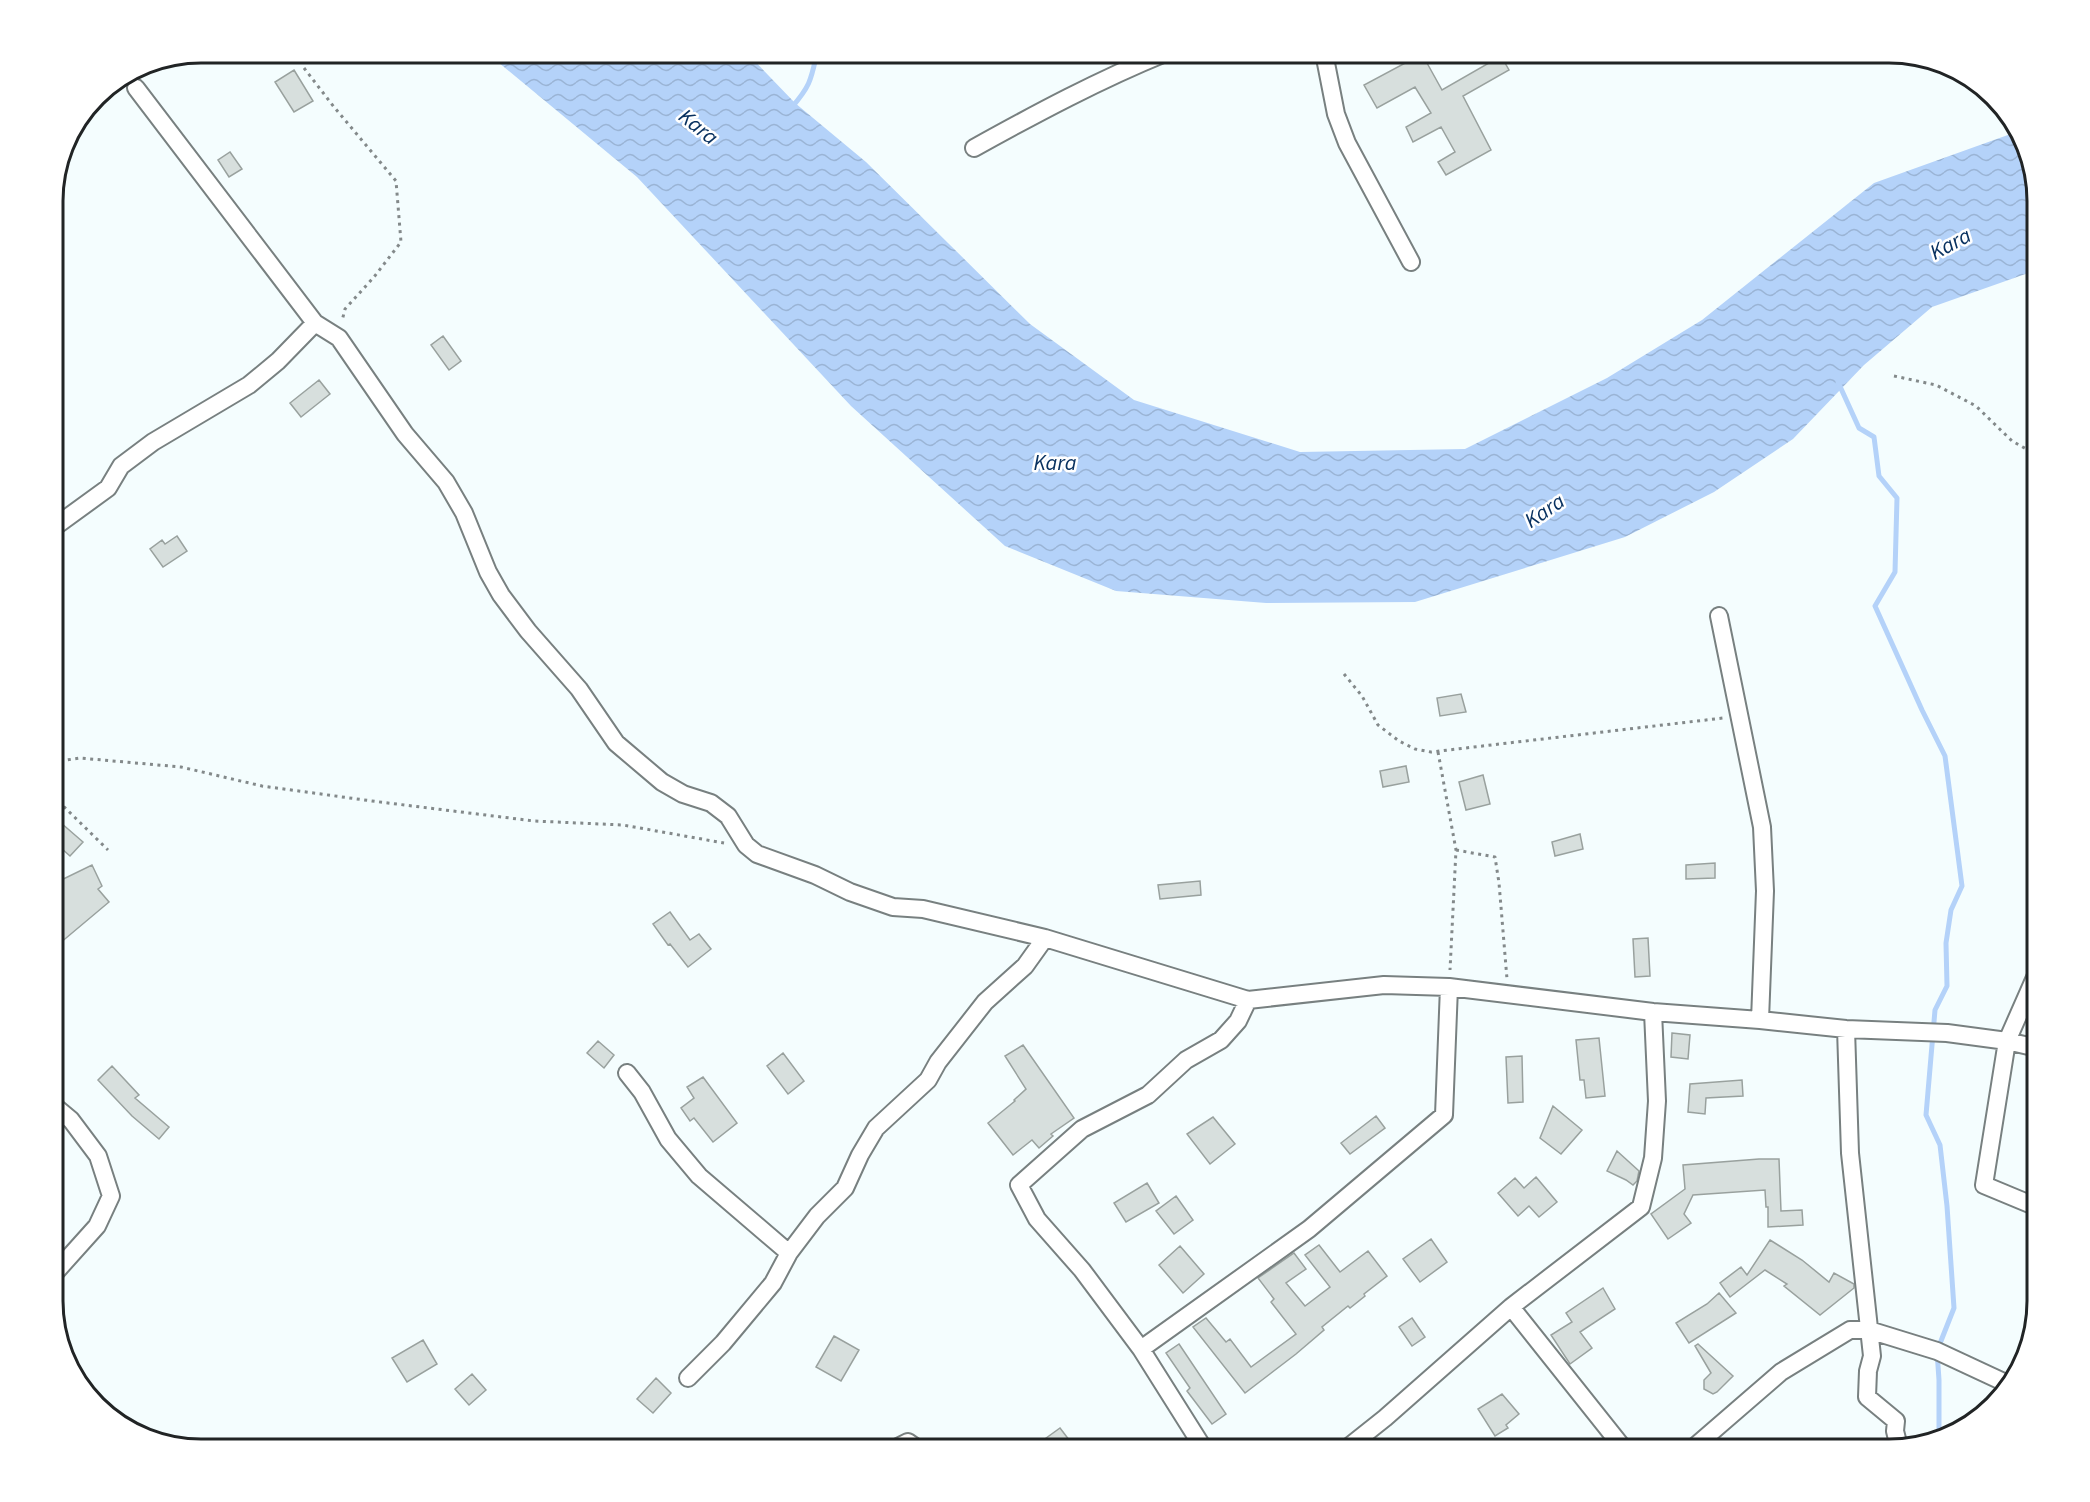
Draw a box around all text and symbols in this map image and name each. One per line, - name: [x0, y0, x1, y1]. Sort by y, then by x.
- water label: Kara: [672, 101, 725, 153]
- water label: Kara: [1924, 220, 1977, 268]
- water label: Kara: [1034, 447, 1077, 479]
- water label: Kara: [1518, 485, 1571, 536]

